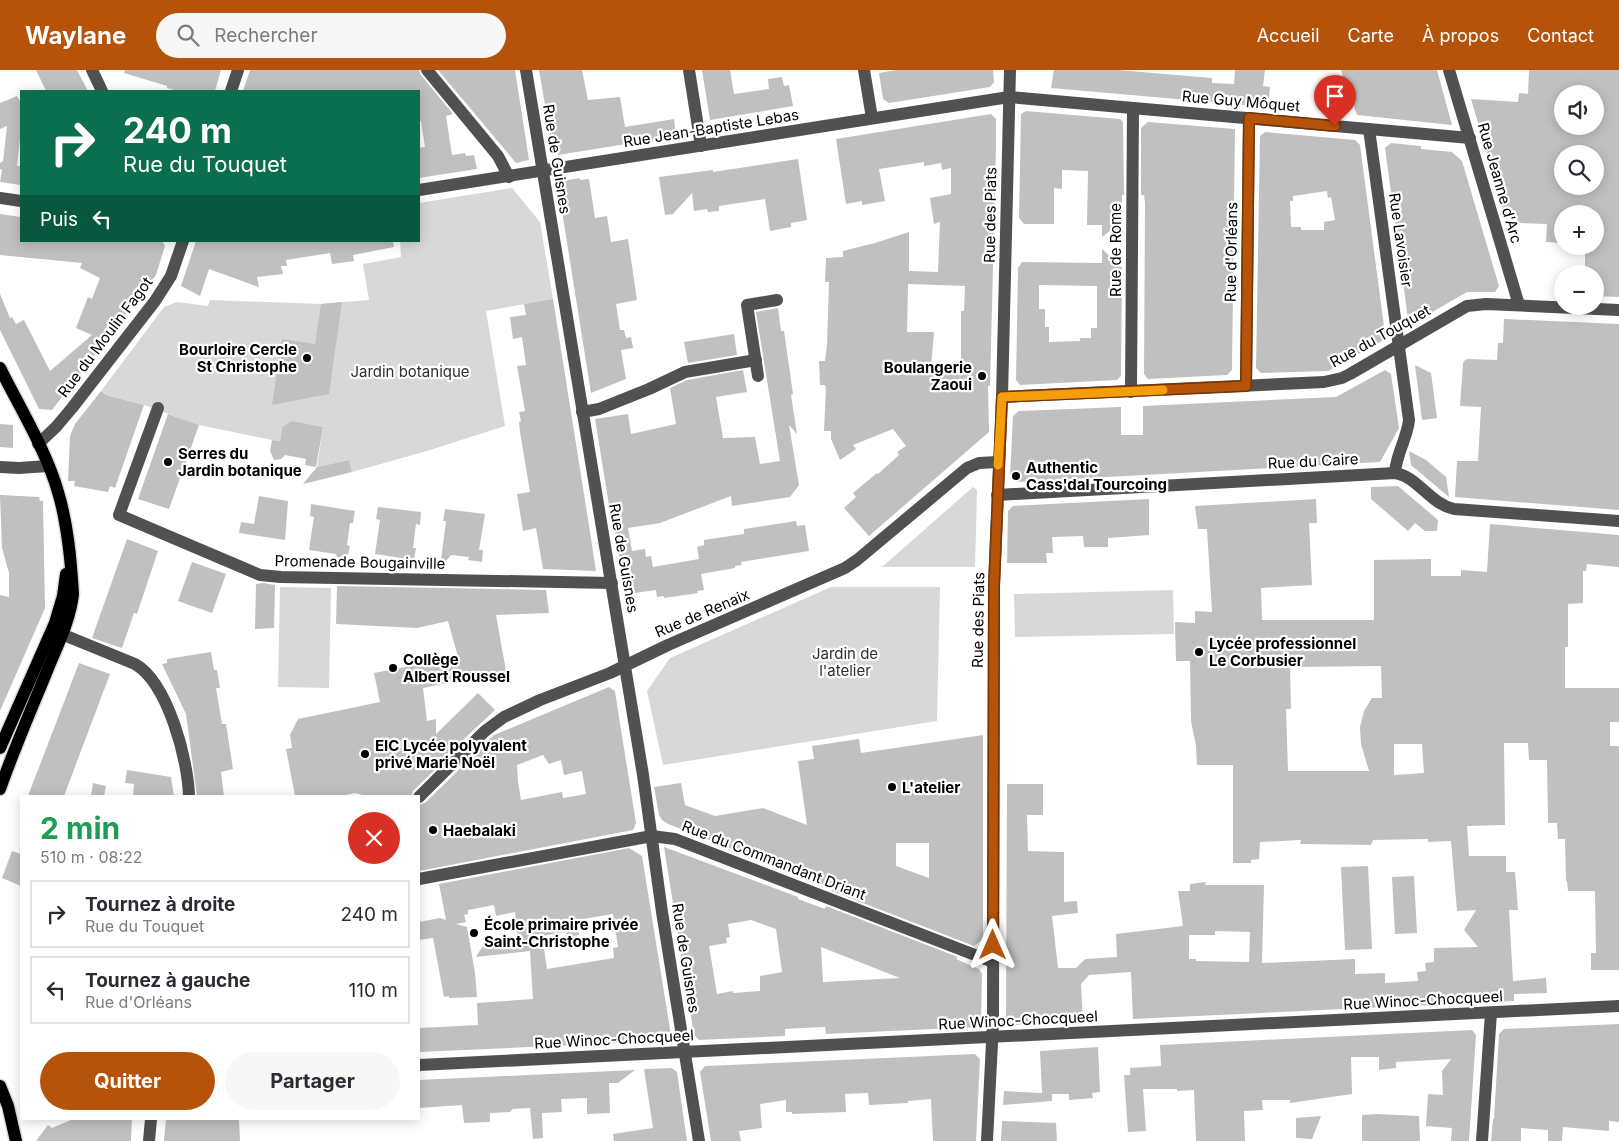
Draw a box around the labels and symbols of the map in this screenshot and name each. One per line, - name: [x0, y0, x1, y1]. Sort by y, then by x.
- pin: [1314, 75, 1356, 126]
- street label: Rue Guy Môquet: [1181, 86, 1301, 116]
- street label: Rue de Guisnes: [539, 103, 575, 215]
- street label: Rue Jean-Baptiste Lebas: [622, 105, 800, 151]
- street label: Rue Jeanne d'Arc: [1474, 120, 1526, 246]
- street label: Rue des Piats: [980, 167, 1000, 263]
- street label: Rue Lavoisier: [1385, 192, 1417, 289]
- street label: Rue d'Orléans: [1221, 202, 1241, 302]
- street label: Rue de Rome: [1106, 203, 1125, 297]
- street label: Rue du Moulin Fagot: [54, 273, 156, 401]
- street label: Rue du Touquet: [1326, 301, 1434, 371]
- place label: Bourloire Cercle St Christophe: [179, 340, 297, 376]
- marker: Bourloire Cercle St Christophe: [301, 352, 313, 364]
- place label: Boulangerie Zaoui: [884, 358, 972, 394]
- park label: Jardin botanique: [350, 362, 470, 381]
- marker: Boulangerie Zaoui: [976, 370, 988, 382]
- place label: Serres du Jardin botanique: [178, 444, 302, 480]
- street label: Rue du Caire: [1267, 449, 1359, 473]
- marker: Serres du Jardin botanique: [162, 456, 174, 468]
- place label: Authentic Cass'dal Tourcoing: [1026, 458, 1167, 494]
- marker: Authentic Cass'dal Tourcoing: [1010, 470, 1022, 482]
- street label: Rue de Guisnes: [605, 502, 643, 614]
- street label: Promenade Bougainville: [274, 551, 446, 573]
- street label: Rue des Piats: [968, 572, 988, 668]
- street label: Rue de Renaix: [652, 585, 752, 641]
- place label: Lycée professionnel Le Corbusier: [1209, 634, 1356, 670]
- park label: Jardin de l'atelier: [812, 644, 878, 680]
- marker: Lycée professionnel Le Corbusier: [1193, 646, 1205, 658]
- place label: Collège Albert Roussel: [403, 650, 510, 686]
- marker: Collège Albert Roussel: [387, 662, 399, 674]
- place label: EIC Lycée polyvalent privé Marie Noël: [375, 736, 527, 772]
- marker: EIC Lycée polyvalent privé Marie Noël: [359, 748, 371, 760]
- place label: L'atelier: [902, 778, 960, 797]
- marker: L'atelier: [886, 781, 898, 793]
- street label: Rue du Commandant Driant: [679, 816, 869, 904]
- place label: Haebalaki: [443, 821, 516, 840]
- marker: Haebalaki: [427, 824, 439, 836]
- street label: Rue de Guisnes: [668, 902, 704, 1014]
- place label: École primaire privée Saint-Christophe: [484, 915, 639, 951]
- position arrow: [966, 918, 1018, 970]
- marker: École primaire privée Saint-Christophe: [468, 927, 480, 939]
- street label: Rue Winoc-Chocqueel: [1343, 986, 1503, 1014]
- street label: Rue Winoc-Chocqueel: [938, 1006, 1098, 1034]
- street label: Rue Winoc-Chocqueel: [534, 1025, 694, 1053]

